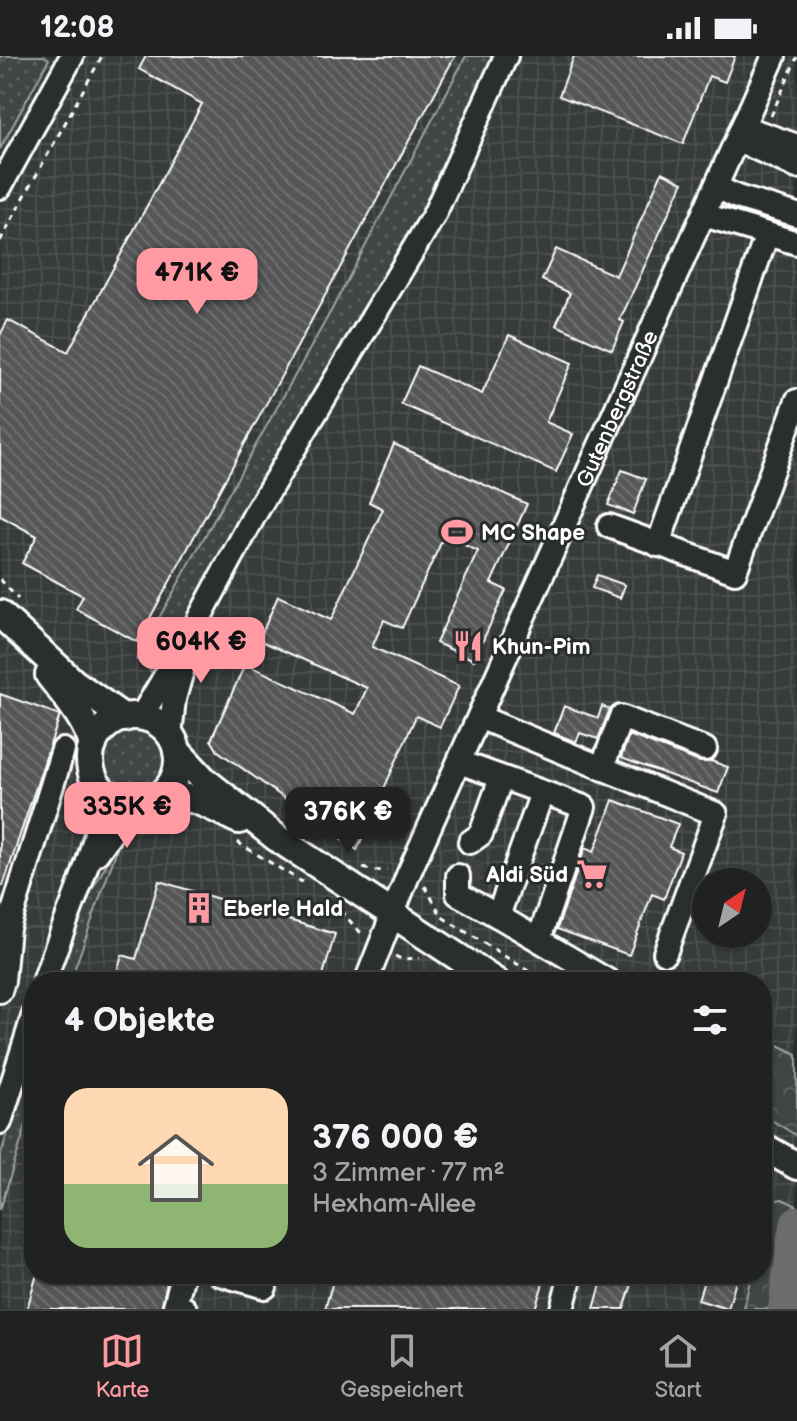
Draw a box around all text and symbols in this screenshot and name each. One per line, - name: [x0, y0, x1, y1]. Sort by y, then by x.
- text: 12:08: [40, 10, 115, 46]
- pin: 471K €: [132, 248, 262, 316]
- text: 471K €: [155, 258, 239, 289]
- street label: Gutenbergstraße: [571, 326, 665, 492]
- sports icon: MC Shape: [440, 515, 474, 549]
- place label: MC Shape: [481, 520, 585, 547]
- pin: 604K €: [136, 617, 266, 685]
- text: 604K €: [155, 627, 247, 658]
- restaurant icon: Khun-Pim: [451, 629, 485, 663]
- place label: Khun-Pim: [492, 634, 590, 661]
- pin: 335K €: [62, 782, 192, 850]
- pin: 376K €: [283, 787, 413, 855]
- text: 335K €: [82, 792, 172, 823]
- text: 376K €: [303, 797, 393, 828]
- supermarket icon: Aldi Süd: [575, 857, 609, 891]
- place label: Aldi Süd: [485, 862, 568, 889]
- north arrow: [692, 868, 772, 948]
- map controls: [692, 868, 772, 948]
- building icon: Eberle Hald: [182, 891, 216, 925]
- place label: Eberle Hald: [223, 896, 343, 923]
- icon: filters: [688, 998, 732, 1042]
- text: 4 Objekte: [64, 1000, 215, 1041]
- text: 376 000 €: [312, 1117, 479, 1158]
- icon: home: [128, 1120, 224, 1216]
- text: 3 Zimmer · 77 m²: [312, 1158, 505, 1189]
- text: Hexham-Allee: [312, 1189, 476, 1220]
- tab: Karte: [96, 1329, 149, 1404]
- tab: Gespeichert: [340, 1329, 464, 1404]
- tab: Start: [655, 1329, 701, 1404]

